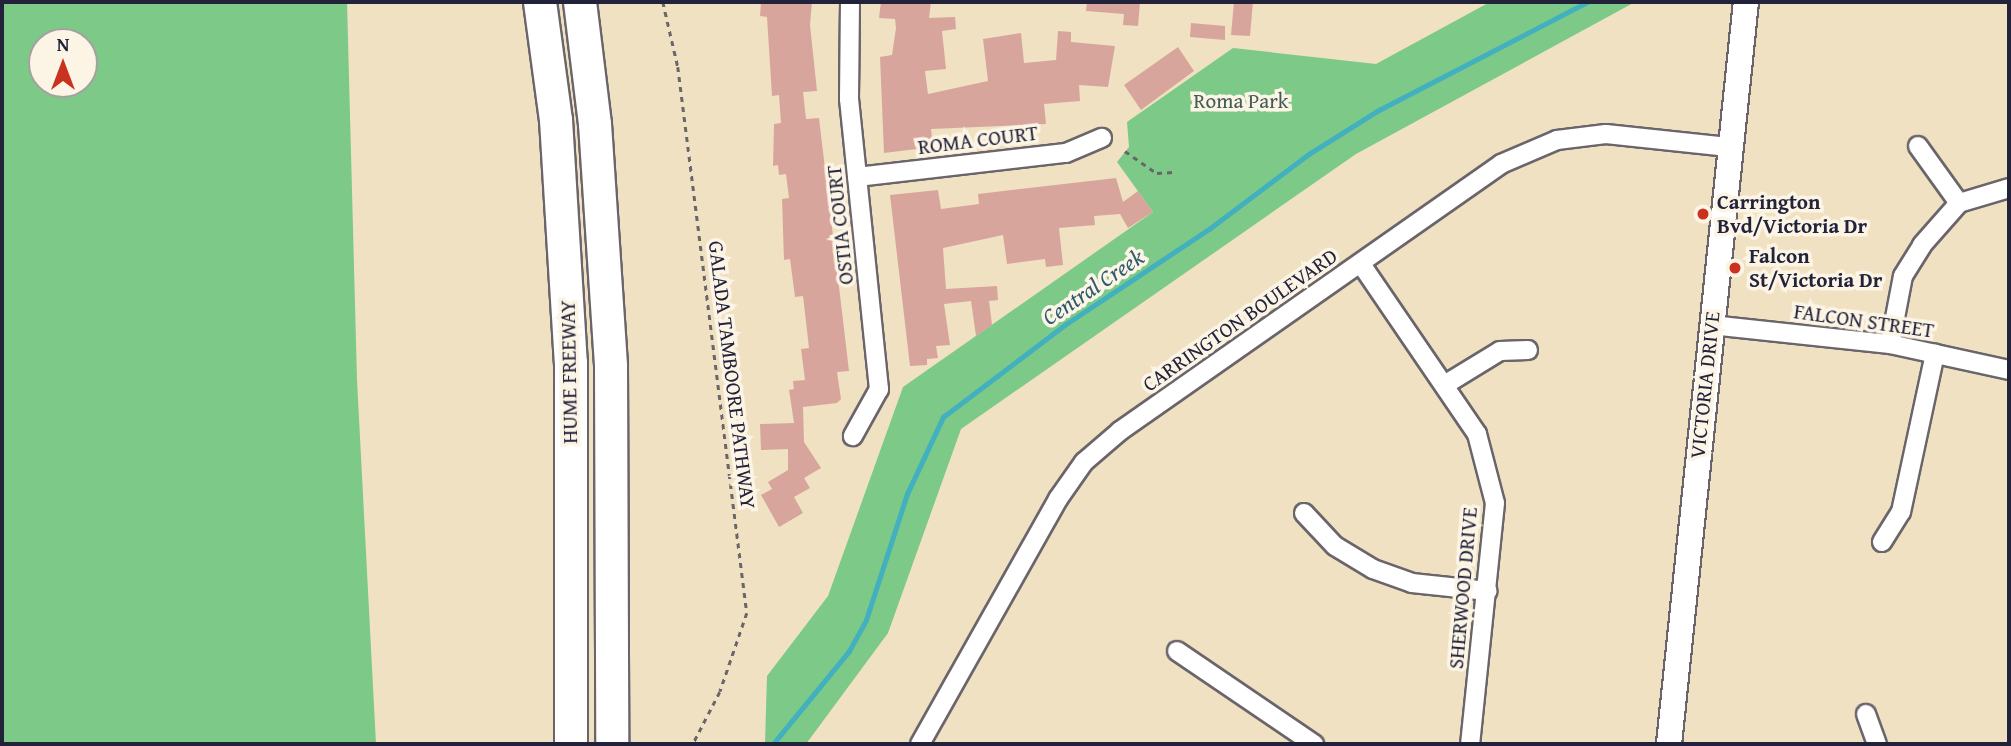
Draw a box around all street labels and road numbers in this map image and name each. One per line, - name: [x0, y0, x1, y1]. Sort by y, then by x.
- street label: ROMA COURT: [916, 120, 1040, 160]
- street label: OSTIA COURT: [821, 164, 859, 286]
- street label: GALADA TAMBOORE PATHWAY: [703, 239, 761, 511]
- street label: CARRINGTON BOULEVARD: [1138, 243, 1342, 397]
- street label: FALCON STREET: [1792, 299, 1936, 343]
- street label: HUME FREEWAY: [555, 300, 583, 444]
- street label: VICTORIA DRIVE: [1685, 310, 1725, 460]
- street label: SHERWOOD DRIVE: [1443, 506, 1483, 670]

